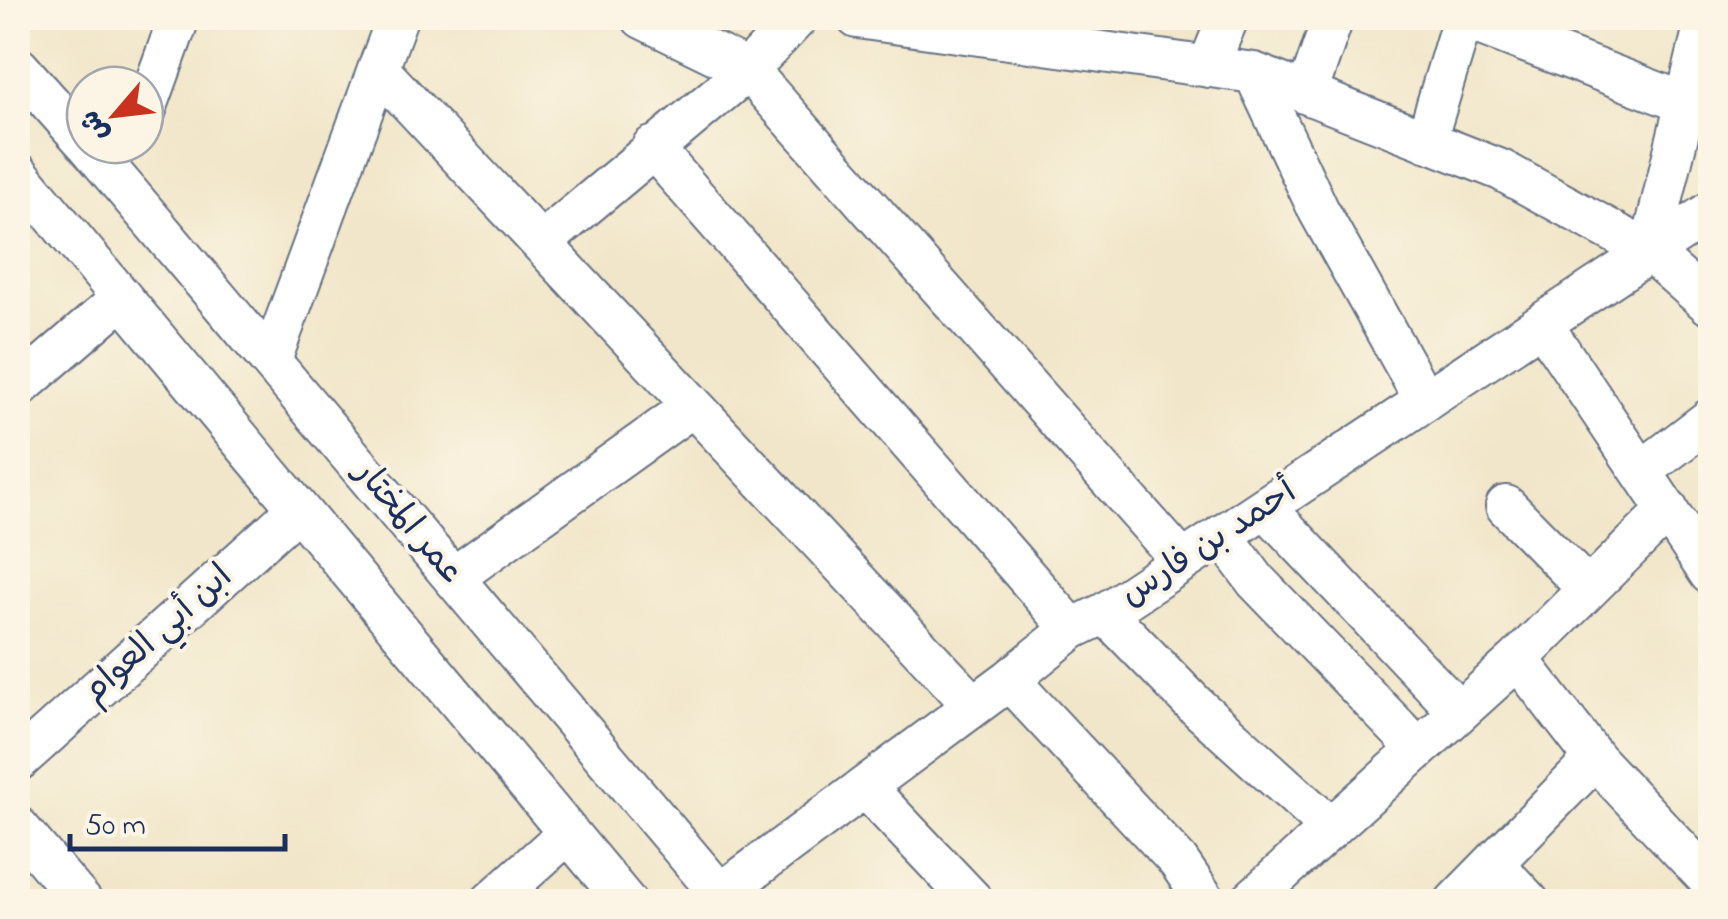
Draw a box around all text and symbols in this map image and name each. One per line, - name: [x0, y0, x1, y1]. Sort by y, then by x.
- north arrow: [65, 65, 165, 165]
- text: ش: [71, 102, 121, 148]
- street label: عمر المختار: [339, 448, 475, 596]
- street label: أحمد بن فارس: [1111, 468, 1308, 620]
- street label: ابن أبي العوام: [71, 553, 246, 718]
- scale bar: [70, 789, 285, 851]
- text: 50 m: [85, 805, 146, 849]

